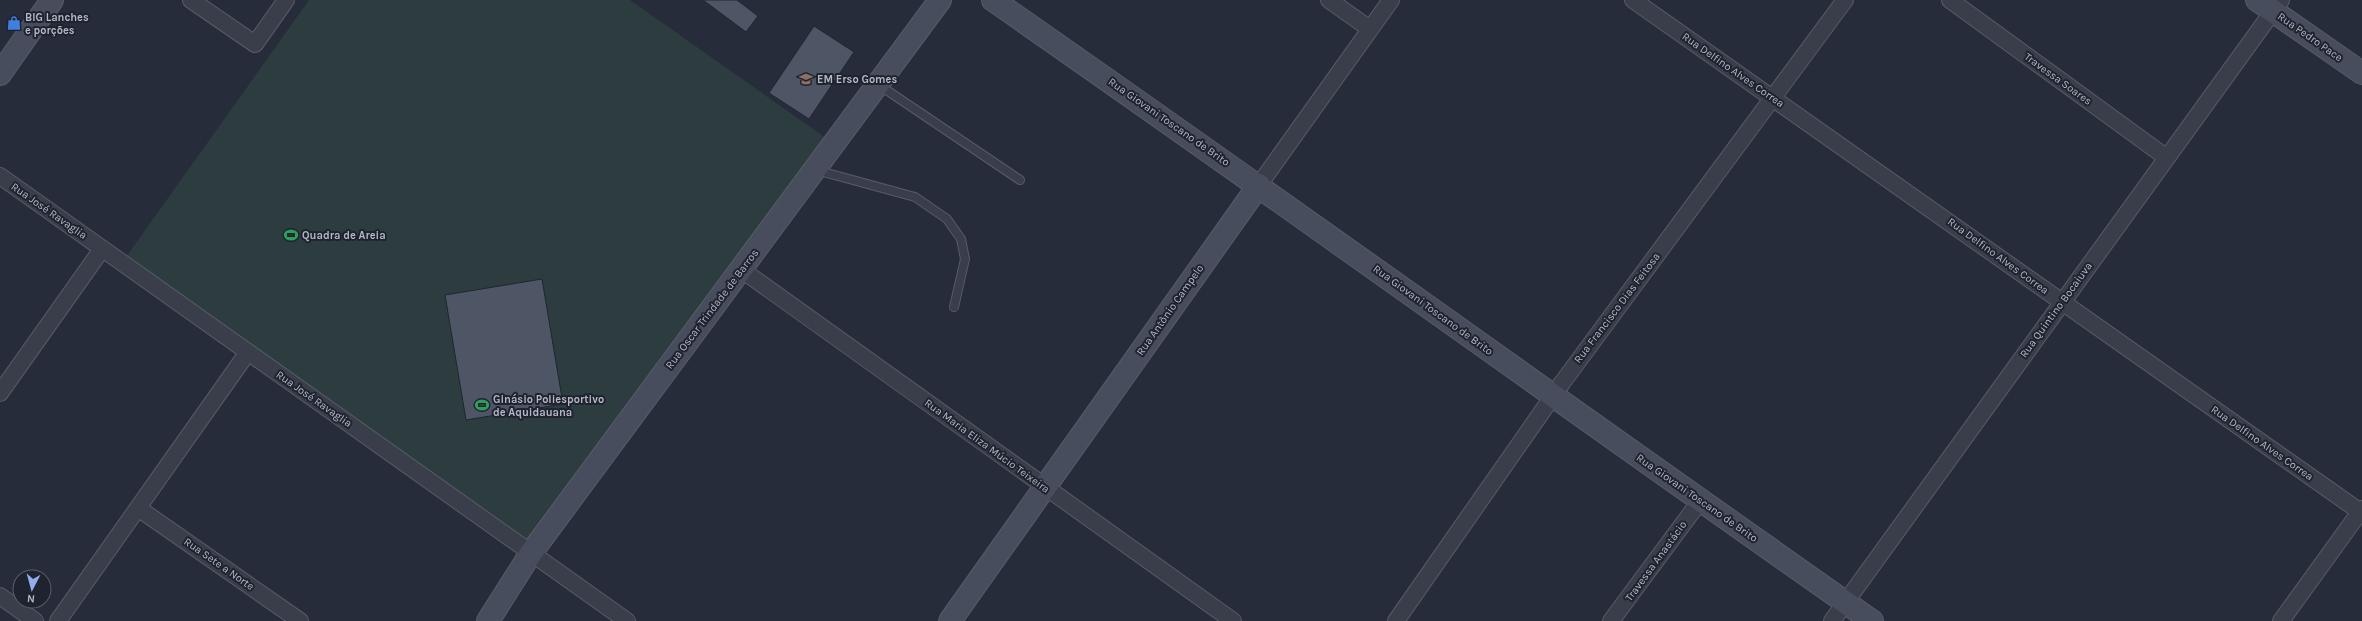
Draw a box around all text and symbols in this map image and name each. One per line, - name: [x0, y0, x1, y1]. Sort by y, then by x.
- street label: Rua Pedro Pace: [2275, 10, 2345, 64]
- place label: BIG Lanches e porções: [25, 11, 89, 37]
- shop icon: BIG Lanches e porções: [6, 15, 22, 31]
- street label: Rua Delfino Alves Correa: [1679, 30, 1787, 110]
- street label: Travessa Soares: [2022, 50, 2094, 108]
- school or university icon: EM Erso Gomes: [798, 71, 814, 87]
- place label: EM Erso Gomes: [817, 73, 897, 86]
- street label: Rua Giovani Toscano de Brito: [1106, 75, 1232, 169]
- street label: Rua José Ravaglia: [9, 180, 89, 242]
- street label: Rua Delfino Alves Correa: [1945, 215, 2051, 297]
- sports icon: Quadra de Areia: [283, 227, 299, 243]
- place label: Quadra de Areia: [302, 229, 386, 242]
- street label: Rua Oscar Trindade de Barros: [663, 246, 761, 371]
- street label: Rua Francisco Dias Feitosa: [1571, 250, 1663, 366]
- street label: Rua Quintino Bocaiuva: [2017, 260, 2095, 360]
- street label: Rua Antônio Campelo: [1134, 262, 1206, 358]
- street label: Rua Giovani Toscano de Brito: [1371, 262, 1495, 358]
- street label: Rua José Ravaglia: [274, 368, 354, 430]
- place label: Ginásio Poliesportivo de Aquidauana: [493, 393, 604, 419]
- street label: Rua Maria Eliza Múcio Teixeira: [922, 396, 1052, 496]
- sports icon: Ginásio Poliesportivo de Aquidauana: [474, 397, 490, 413]
- street label: Rua Delfino Alves Correa: [2208, 403, 2316, 483]
- street label: Rua Giovani Toscano de Brito: [1634, 451, 1760, 545]
- street label: Travessa Anastácio: [1623, 518, 1689, 604]
- street label: Rua Sete a Norte: [181, 535, 257, 593]
- north arrow: [12, 569, 52, 609]
- text: N: [26, 592, 36, 605]

